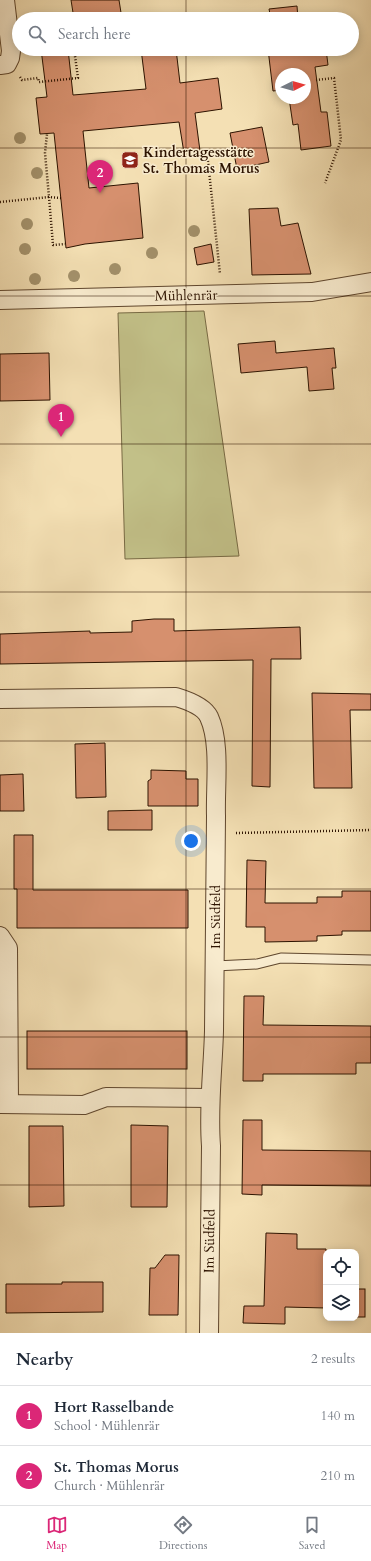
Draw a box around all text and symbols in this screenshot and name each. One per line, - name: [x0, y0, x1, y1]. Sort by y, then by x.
- search box: [12, 12, 359, 56]
- icon: search: [26, 23, 48, 45]
- text: Search here: [58, 24, 131, 44]
- north arrow: [275, 68, 311, 104]
- place label: Kindertagesstätte St. Thomas Morus: [143, 143, 259, 178]
- school or university icon: Kindertagesstätte St. Thomas Morus: [120, 150, 140, 170]
- pin: 2: [87, 160, 113, 193]
- street label: Mühlenrär: [154, 285, 218, 306]
- pin: 1: [48, 404, 74, 437]
- your location: [181, 831, 201, 851]
- street label: Im Südfeld: [206, 884, 225, 949]
- street label: Im Südfeld: [199, 1208, 220, 1273]
- map controls: [323, 1249, 359, 1321]
- button: locate: [323, 1249, 359, 1285]
- button: layers: [323, 1285, 359, 1321]
- text: Nearby: [16, 1348, 73, 1371]
- text: 2 results: [311, 1350, 355, 1368]
- text: Hort Rasselbande: [54, 1397, 174, 1417]
- text: 1: [26, 1407, 32, 1425]
- text: 140 m: [321, 1407, 355, 1425]
- text: School · Mühlenrär: [54, 1417, 160, 1435]
- text: St. Thomas Morus: [54, 1457, 179, 1477]
- text: 2: [26, 1467, 32, 1485]
- text: 210 m: [321, 1467, 355, 1485]
- text: Church · Mühlenrär: [54, 1477, 165, 1495]
- tab: Map: [46, 1514, 68, 1553]
- tab: Directions: [159, 1514, 207, 1553]
- tab: Saved: [299, 1514, 325, 1553]

